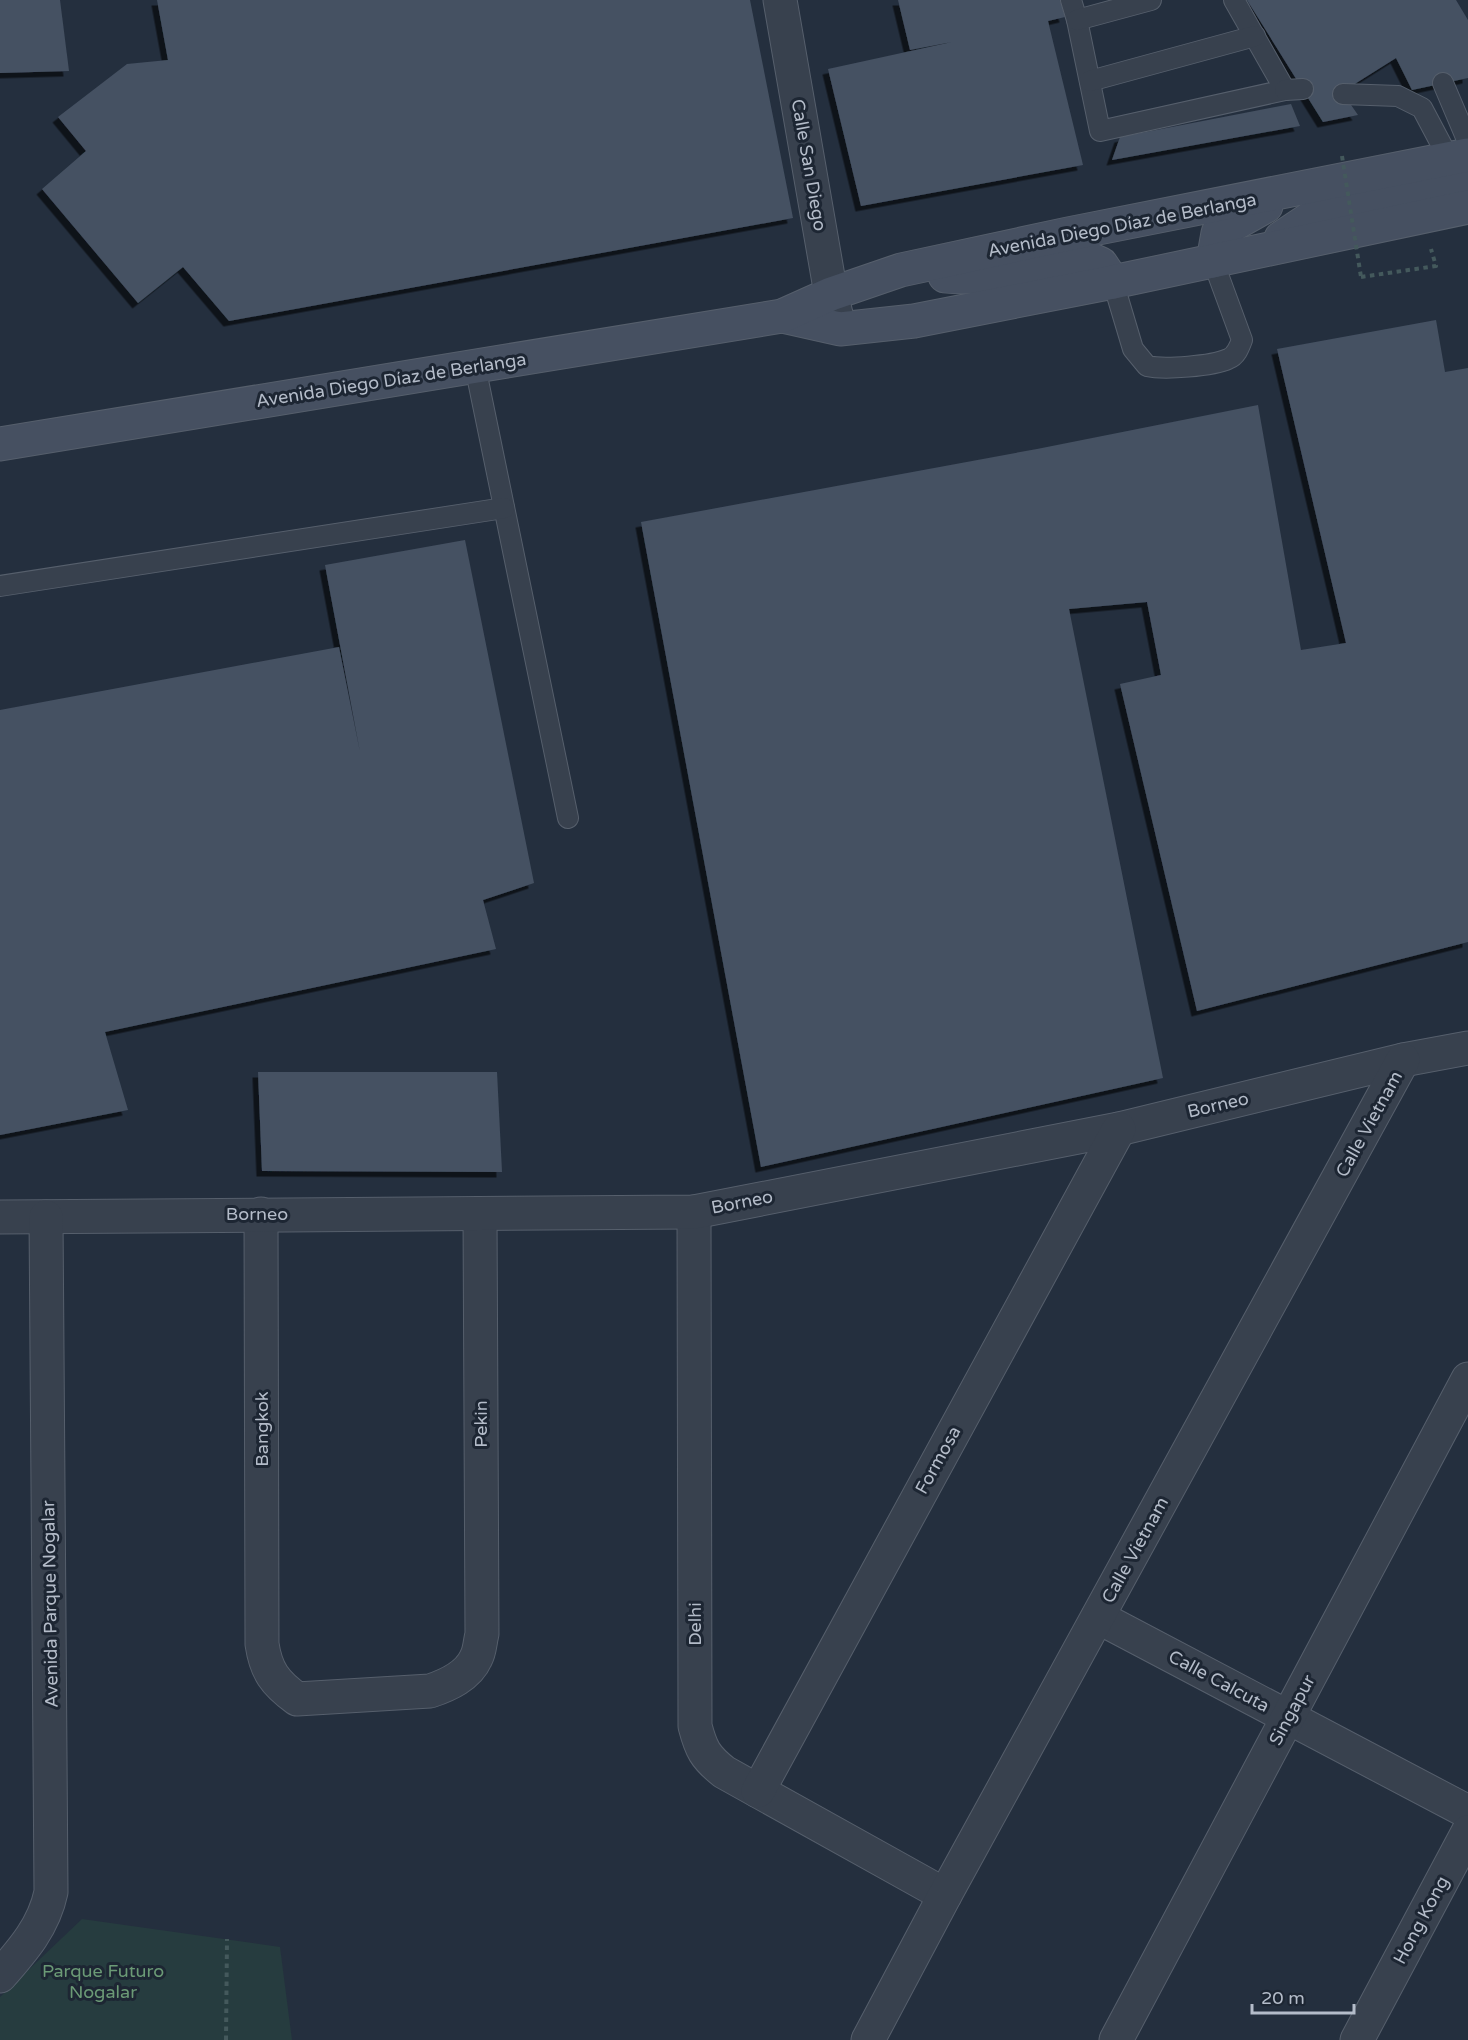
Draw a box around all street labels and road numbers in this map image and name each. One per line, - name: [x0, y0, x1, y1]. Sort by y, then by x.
- street label: Calle San Diego: [787, 97, 831, 233]
- street label: Avenida Diego Díaz de Berlanga: [986, 188, 1258, 262]
- street label: Avenida Diego Díaz de Berlanga: [254, 348, 528, 412]
- street label: Calle Vietnam: [1331, 1067, 1407, 1181]
- street label: Borneo: [1185, 1087, 1251, 1123]
- street label: Borneo: [709, 1185, 775, 1219]
- street label: Borneo: [226, 1203, 288, 1225]
- street label: Bangkok: [251, 1391, 273, 1467]
- street label: Pekin: [470, 1400, 492, 1448]
- street label: Formosa: [910, 1422, 966, 1498]
- street label: Calle Vietnam: [1097, 1493, 1173, 1607]
- street label: Avenida Parque Nogalar: [37, 1500, 63, 1708]
- street label: Delhi: [684, 1602, 706, 1646]
- street label: Calle Calcuta: [1165, 1645, 1273, 1717]
- street label: Singapur: [1264, 1671, 1320, 1749]
- street label: Hong Kong: [1389, 1872, 1453, 1968]

